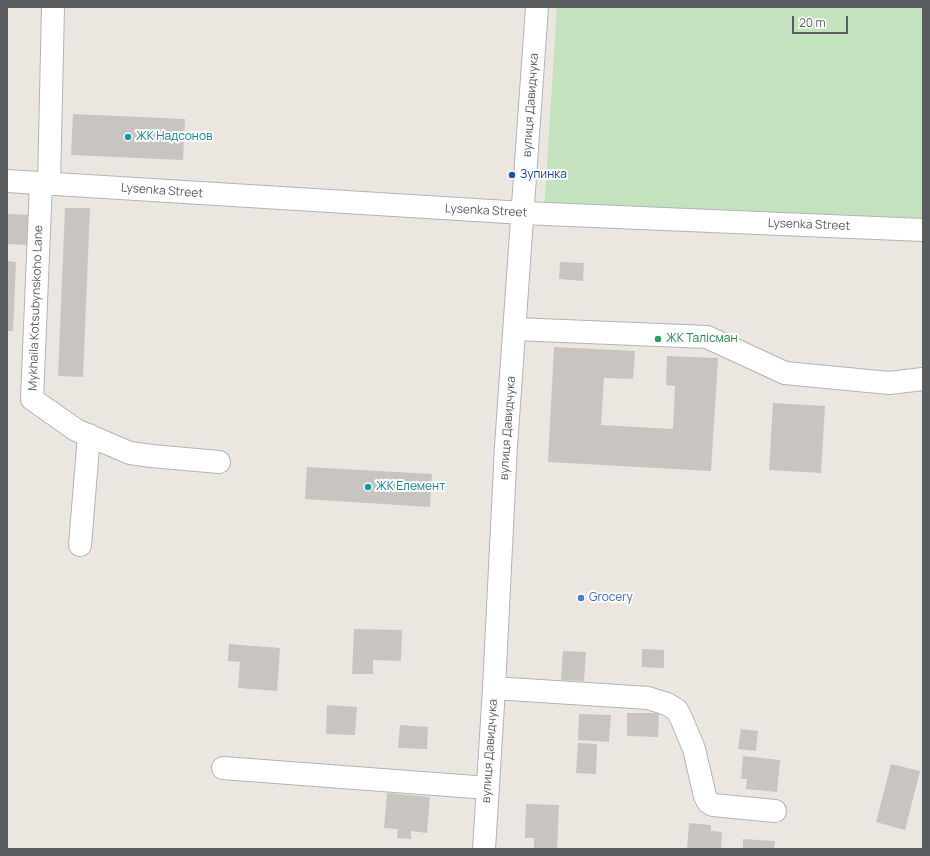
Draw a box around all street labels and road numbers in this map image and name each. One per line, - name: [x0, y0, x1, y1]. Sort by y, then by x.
- street label: вулиця Давидчука: [520, 53, 542, 157]
- street label: Lysenka Street: [120, 181, 204, 201]
- street label: Lysenka Street: [444, 202, 528, 220]
- street label: Lysenka Street: [768, 216, 850, 234]
- street label: Mykhaila Kotsubynskoho Lane: [26, 225, 46, 391]
- street label: вулиця Давидчука: [497, 376, 519, 480]
- street label: вулиця Давидчука: [479, 699, 501, 803]

